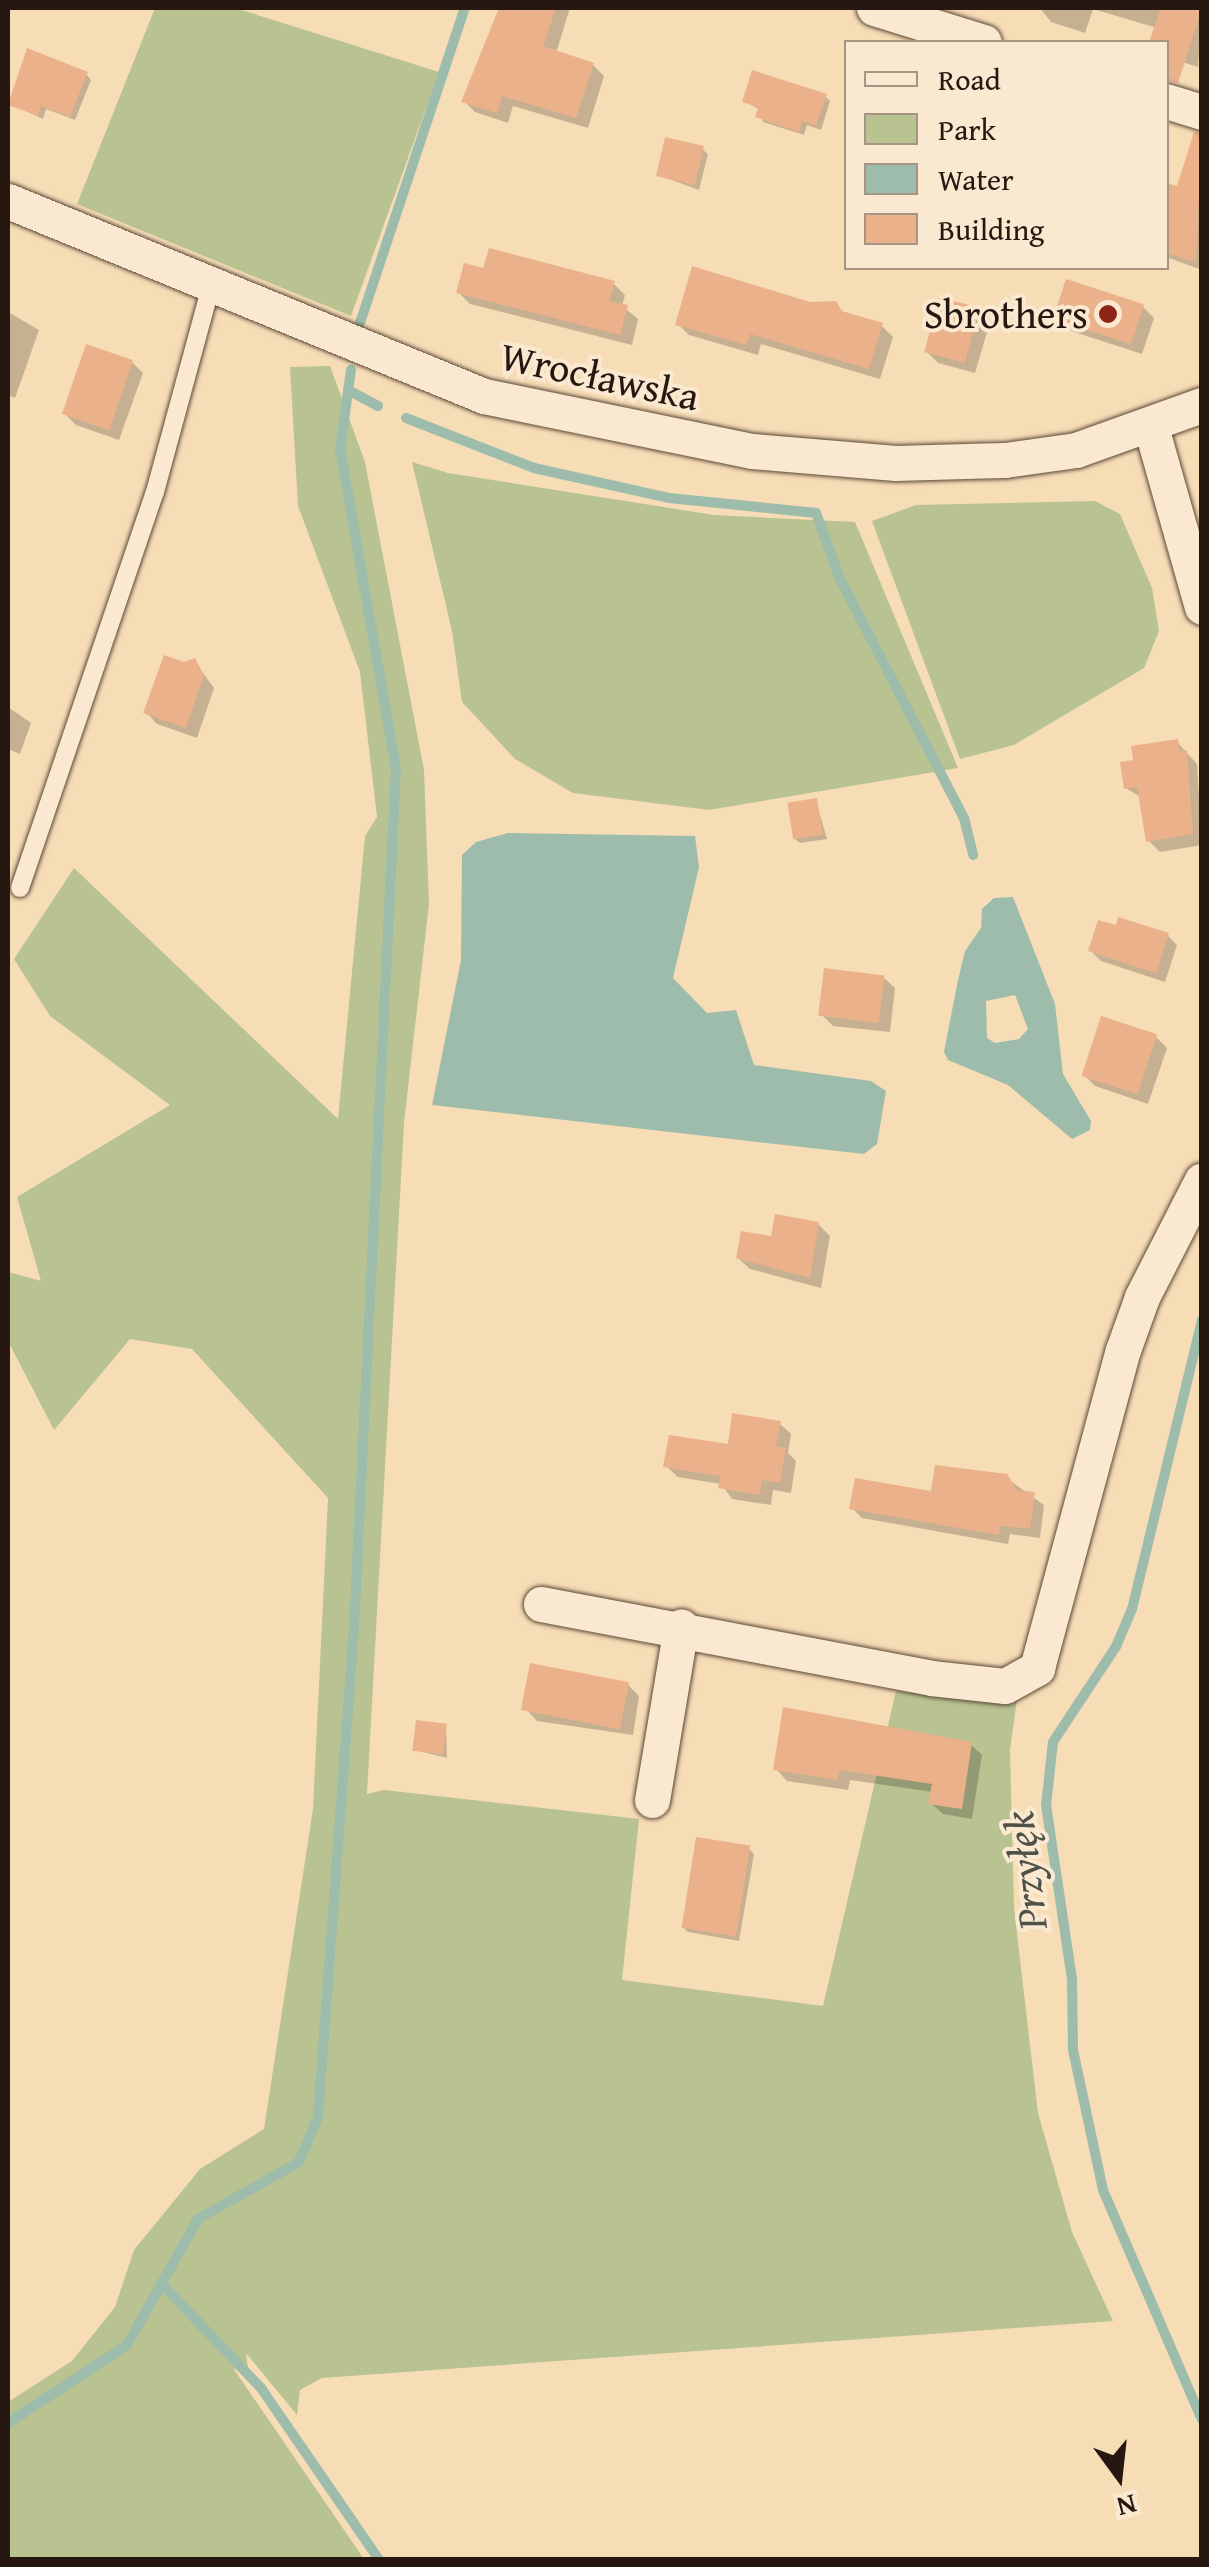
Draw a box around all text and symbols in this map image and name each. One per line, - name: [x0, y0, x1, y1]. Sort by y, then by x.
- legend: [844, 40, 1169, 270]
- text: Road: [938, 57, 1001, 101]
- text: Park: [938, 107, 996, 151]
- text: Water: [938, 157, 1014, 201]
- text: Building: [938, 207, 1044, 251]
- place label: Sbrothers: [924, 290, 1088, 338]
- marker: Sbrothers: [1097, 303, 1119, 325]
- street label: Wrocławska: [496, 332, 704, 420]
- water label: Przyłęk: [993, 1809, 1057, 1933]
- north arrow: [1069, 2427, 1169, 2527]
- text: N: [1113, 2484, 1141, 2529]

